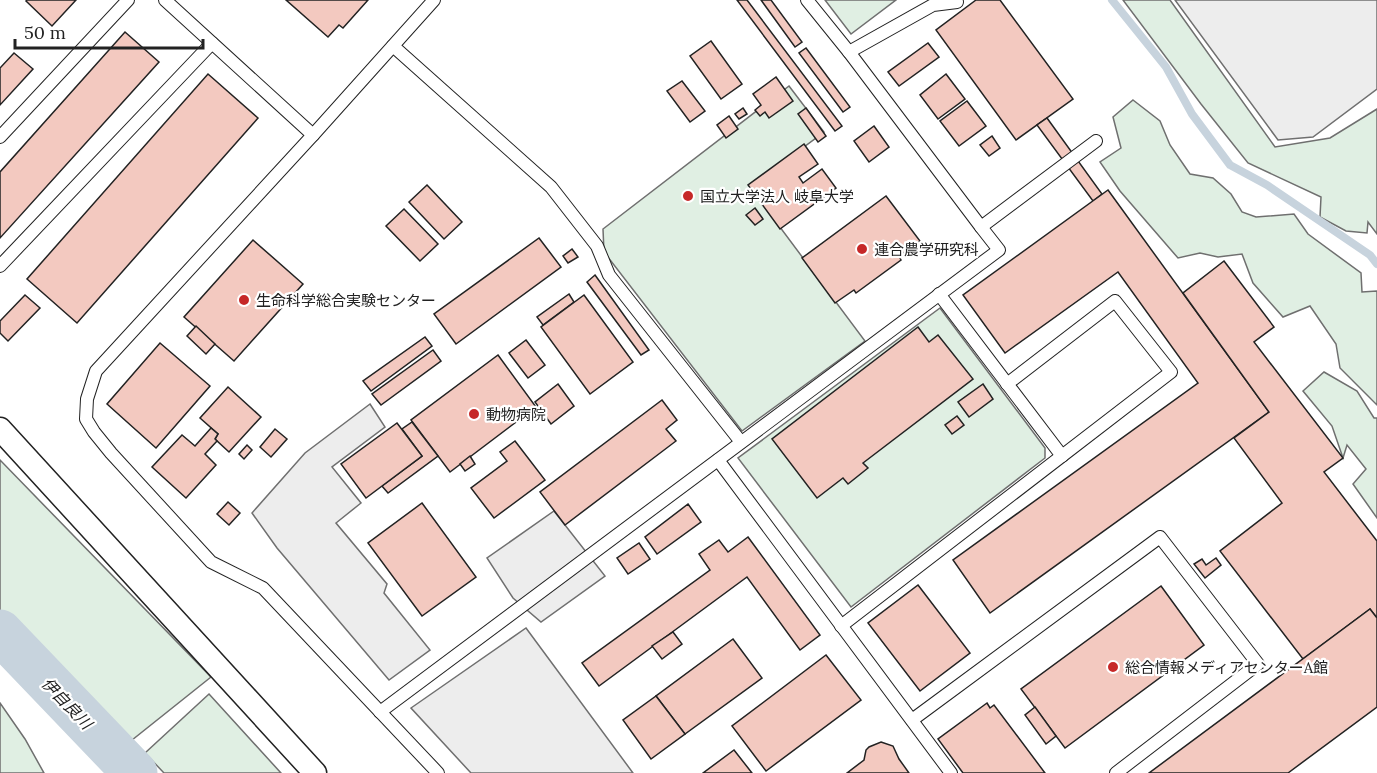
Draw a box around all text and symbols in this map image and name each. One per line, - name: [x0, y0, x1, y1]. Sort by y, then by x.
- scale bar: [15, 12, 202, 50]
- text: 50 m: [24, 21, 66, 44]
- place label: 国立大学法人 岐阜大学: [700, 187, 854, 206]
- marker: 国立大学法人 岐阜大学: [681, 189, 695, 203]
- place label: 連合農学研究科: [874, 240, 979, 259]
- marker: 連合農学研究科: [855, 242, 869, 256]
- place label: 生命科学総合実験センター: [256, 291, 436, 310]
- marker: 生命科学総合実験センター: [237, 293, 251, 307]
- place label: 動物病院: [486, 405, 546, 424]
- marker: 動物病院: [467, 407, 481, 421]
- place label: 総合情報メディアセンターA館: [1125, 658, 1328, 677]
- marker: 総合情報メディアセンターA館: [1106, 660, 1120, 674]
- water label: 伊自良川: [38, 673, 98, 734]

